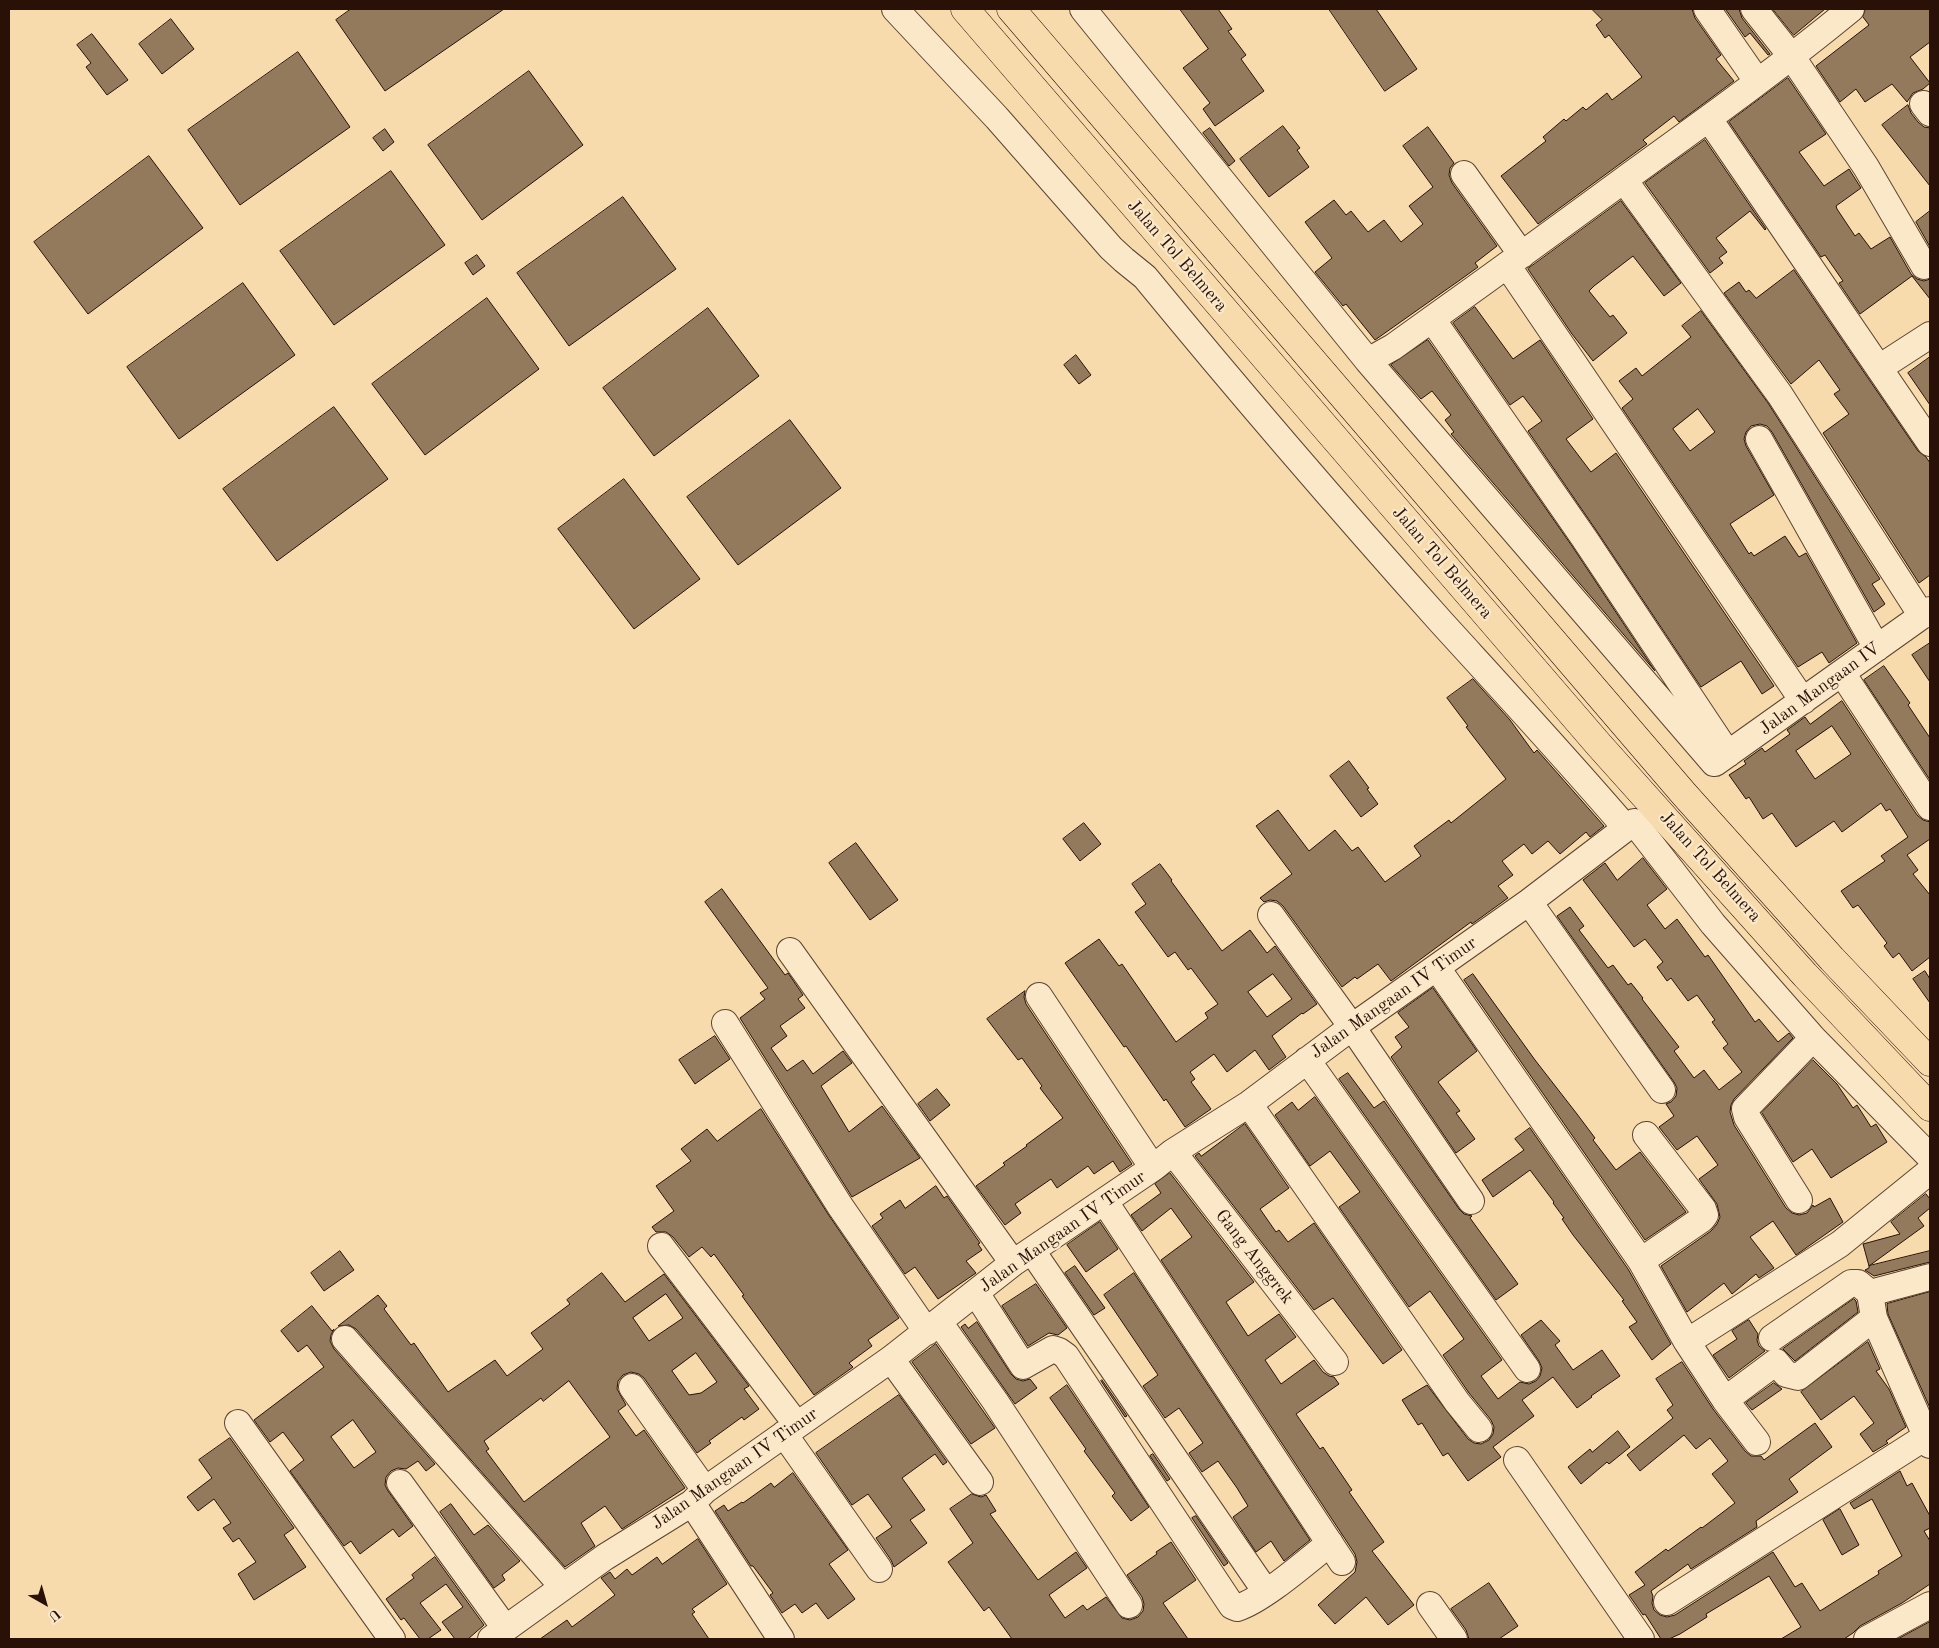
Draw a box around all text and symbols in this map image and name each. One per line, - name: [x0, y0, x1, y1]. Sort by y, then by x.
- street label: Jalan Tol Belmera: [1122, 195, 1232, 317]
- street label: Jalan Tol Belmera: [1387, 502, 1497, 624]
- street label: Jalan Mangaan IV: [1755, 638, 1885, 740]
- street label: Jalan Tol Belmera: [1654, 807, 1766, 927]
- street label: Jalan Mangaan IV Timur: [1307, 932, 1481, 1064]
- street label: Jalan Mangaan IV Timur: [976, 1166, 1150, 1298]
- street label: Gang Anggrek: [1210, 1205, 1298, 1309]
- street label: Jalan Mangaan IV Timur: [648, 1403, 822, 1535]
- north arrow: [20, 1578, 70, 1628]
- text: U: [46, 1606, 63, 1624]

